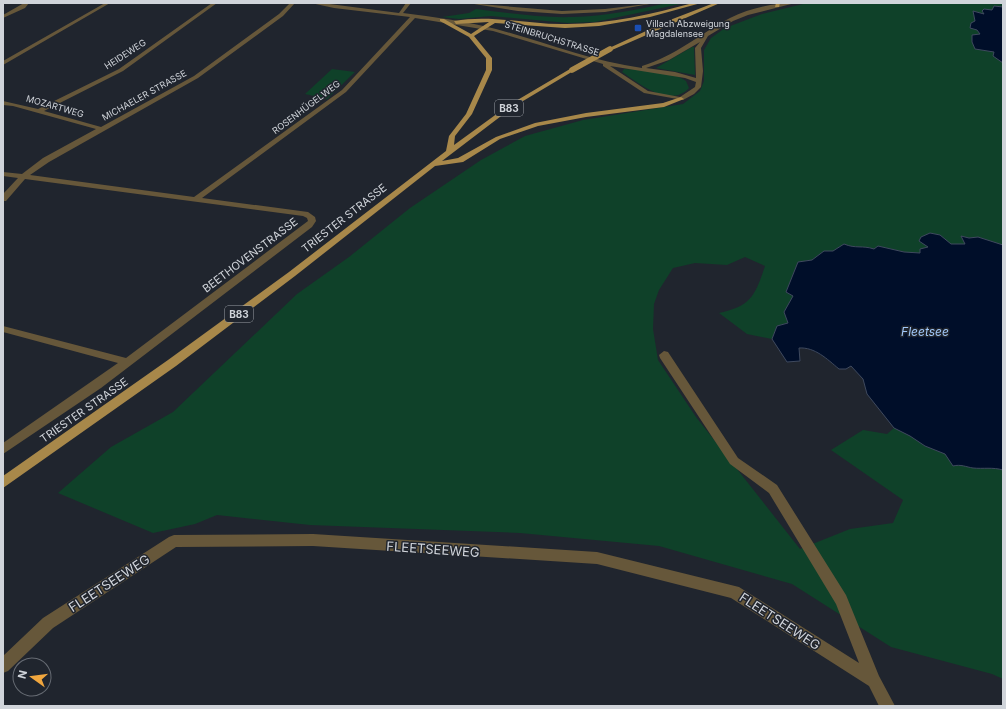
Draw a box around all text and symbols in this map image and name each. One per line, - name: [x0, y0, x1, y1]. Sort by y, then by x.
- street label: STEINBRUCHSTRASSE: [503, 18, 601, 58]
- place label: Villach Abzweigung Magdalensee: [646, 18, 730, 39]
- marker: Villach Abzweigung Magdalensee: [633, 23, 643, 33]
- street label: HEIDEWEG: [102, 36, 148, 72]
- street label: MICHAELER STRASSE: [100, 67, 188, 123]
- street label: ROSENHÜGELWEG: [270, 78, 342, 136]
- street label: MOZARTWEG: [25, 93, 85, 120]
- road number: B83: [495, 100, 523, 116]
- street label: TRIESTER STRASSE: [299, 180, 389, 256]
- street label: BEETHOVENSTRASSE: [200, 215, 300, 295]
- road number: B83: [225, 306, 253, 322]
- water label: Fleetsee: [901, 324, 949, 339]
- street label: TRIESTER STRASSE: [37, 374, 131, 446]
- street label: FLEETSEEWEG: [386, 538, 480, 560]
- street label: FLEETSEEWEG: [66, 551, 152, 615]
- street label: FLEETSEEWEG: [737, 589, 823, 653]
- north arrow: [12, 657, 52, 697]
- text: N: [14, 669, 30, 680]

